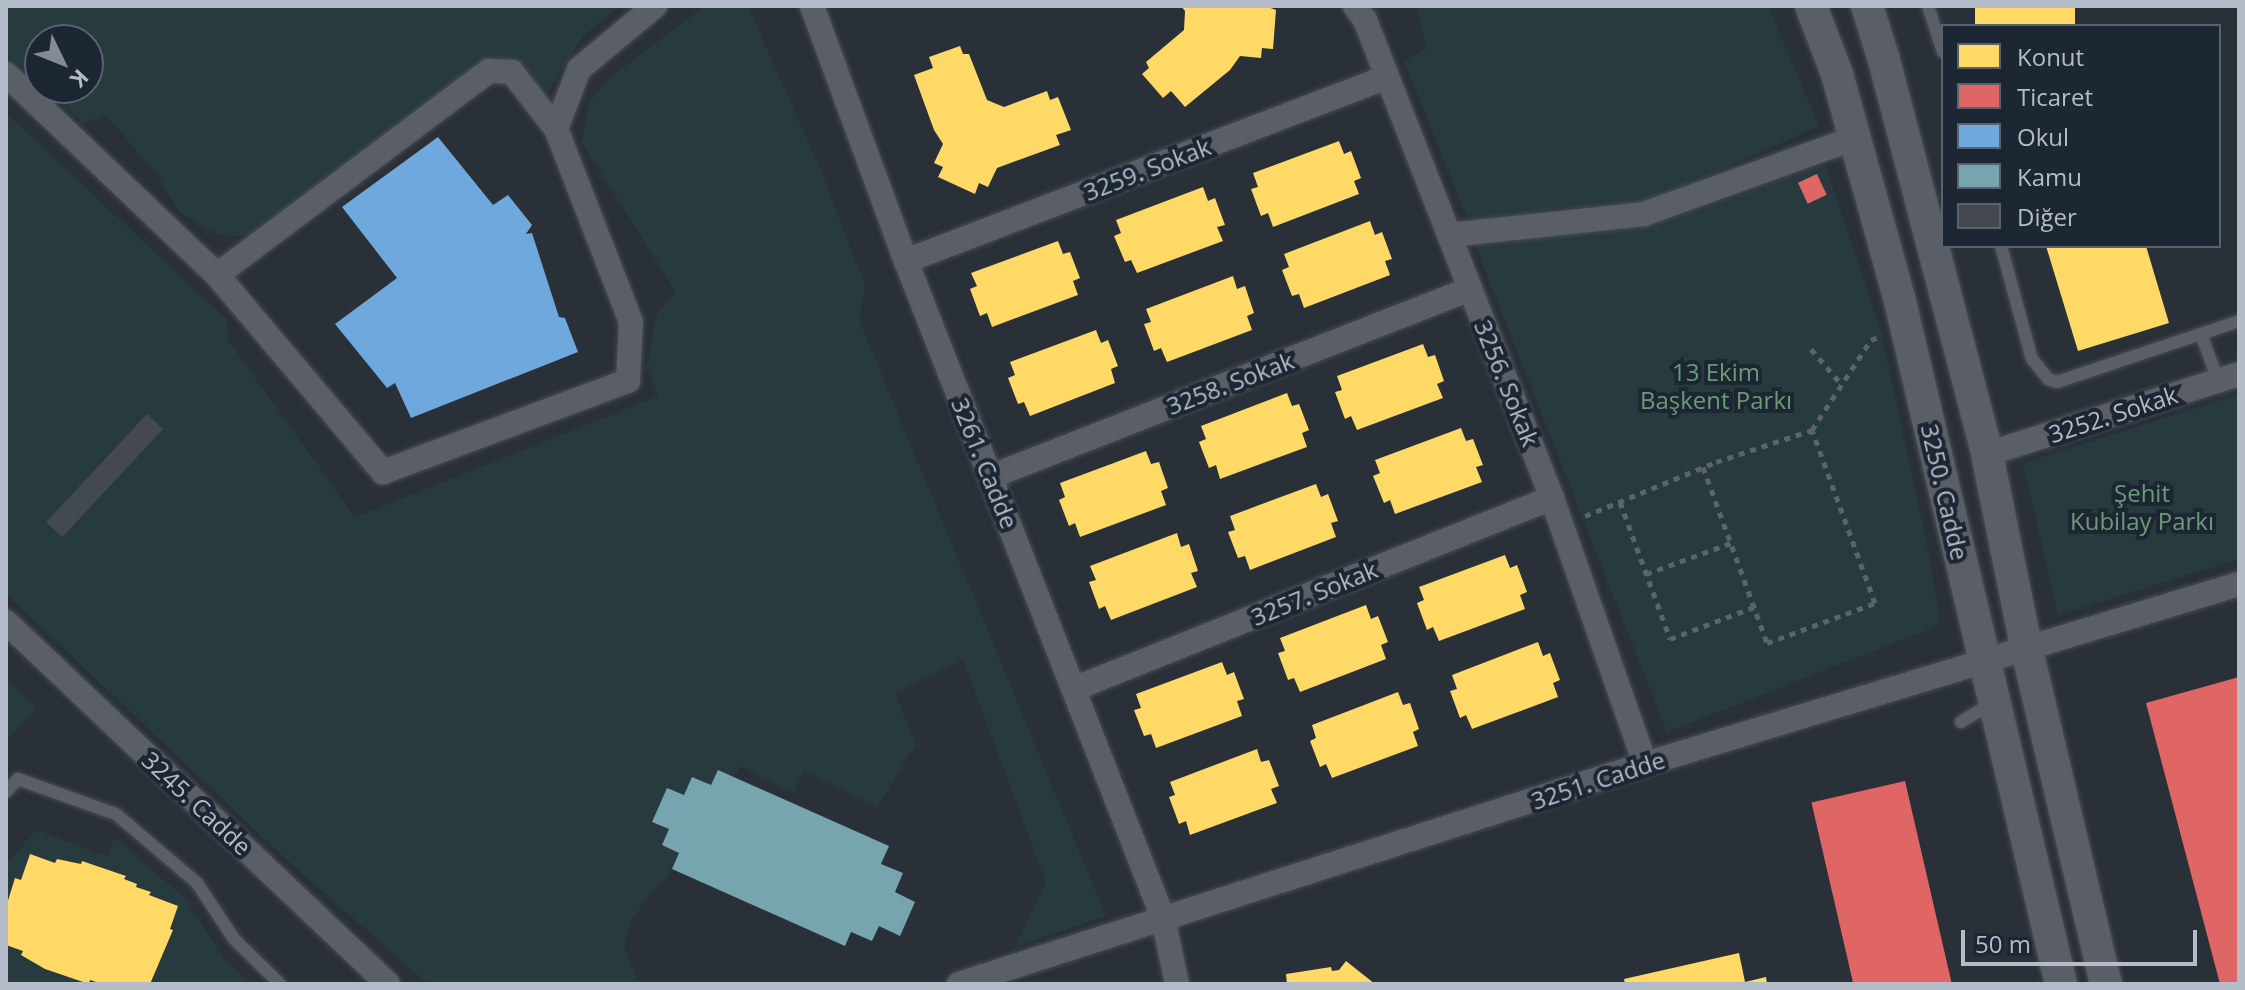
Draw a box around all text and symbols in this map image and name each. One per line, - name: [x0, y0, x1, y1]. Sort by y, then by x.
- north arrow: [24, 24, 104, 104]
- legend: [1941, 24, 2221, 248]
- text: Konut: [2017, 40, 2084, 73]
- text: K: [64, 63, 96, 95]
- text: Ticaret: [2017, 80, 2093, 113]
- text: Okul: [2017, 120, 2069, 153]
- street label: 3259. Sokak: [1079, 132, 1215, 206]
- text: Kamu: [2017, 160, 2082, 193]
- text: Diğer: [2017, 200, 2077, 233]
- street label: 3256. Sokak: [1469, 316, 1545, 450]
- street label: 3258. Sokak: [1162, 346, 1298, 420]
- park label: 13 Ekim Başkent Parkı: [1640, 358, 1792, 414]
- street label: 3252. Sokak: [2045, 380, 2181, 448]
- street label: 3261. Cadde: [946, 393, 1024, 533]
- street label: 3250. Cadde: [1915, 421, 1975, 563]
- park label: Şehit Kubilay Parkı: [2070, 479, 2214, 535]
- street label: 3257. Sokak: [1247, 555, 1381, 631]
- street label: 3245. Cadde: [136, 745, 258, 861]
- street label: 3251. Cadde: [1528, 745, 1668, 815]
- scale bar: [1965, 914, 2201, 964]
- text: 50 m: [1975, 927, 2031, 960]

